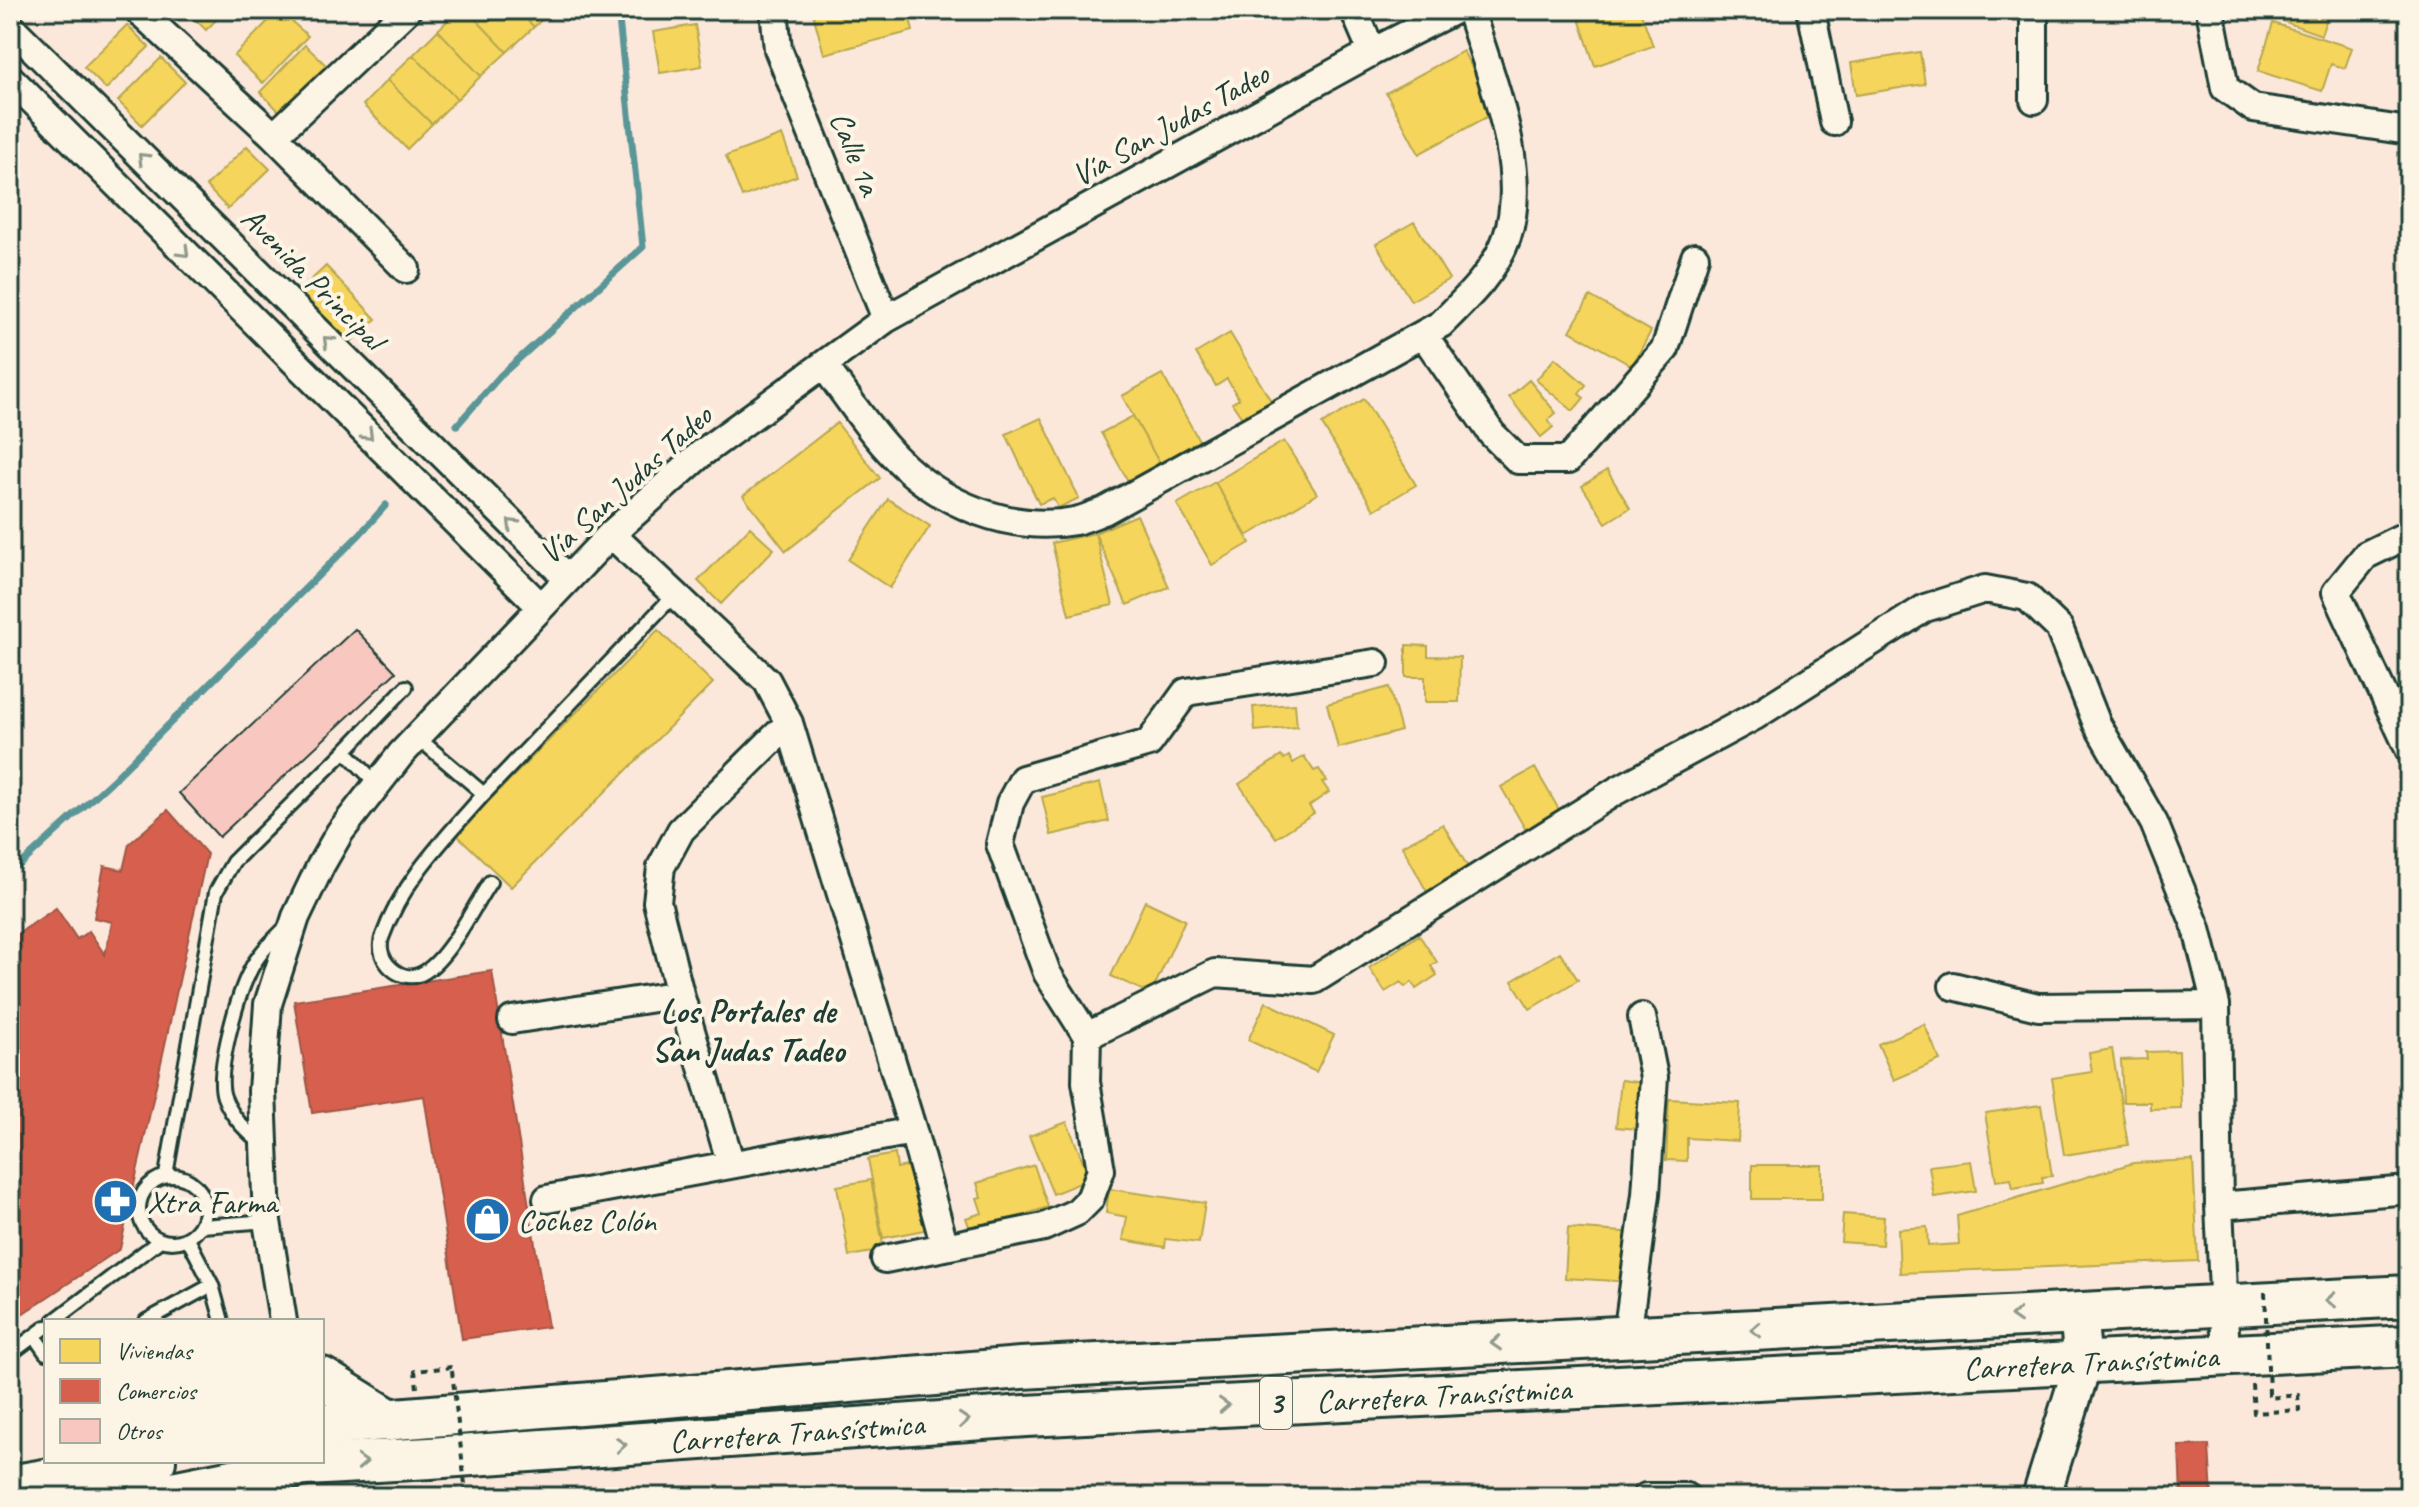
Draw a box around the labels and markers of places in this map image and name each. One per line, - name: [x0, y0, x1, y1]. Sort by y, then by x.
- pharmacy icon: Xtra Farma: [92, 1178, 140, 1226]
- place label: Xtra Farma: [147, 1182, 280, 1223]
- shop icon: Cochez Colón: [463, 1196, 511, 1244]
- place label: Cochez Colón: [518, 1200, 658, 1241]

